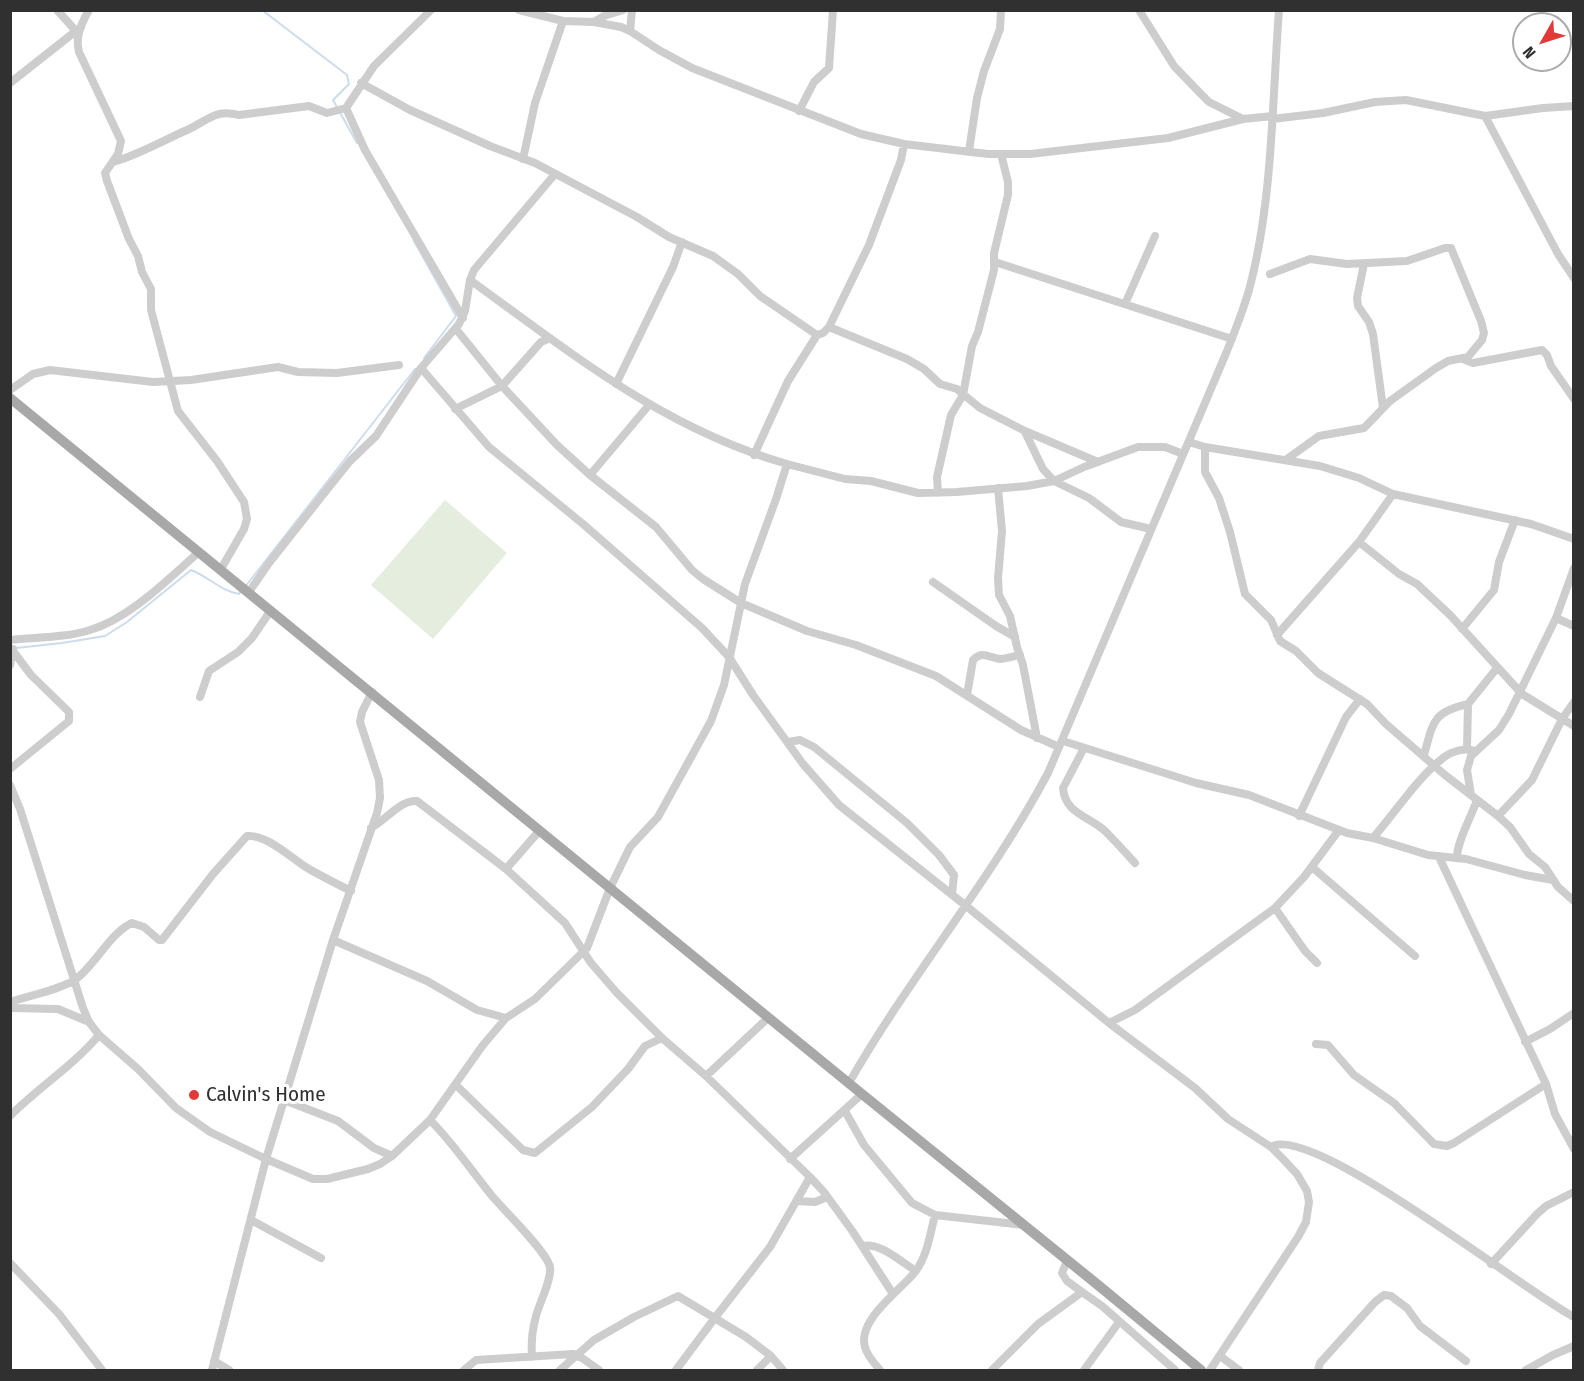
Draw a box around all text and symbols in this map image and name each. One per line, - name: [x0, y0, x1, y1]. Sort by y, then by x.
- north arrow: [1512, 12, 1572, 72]
- text: N: [1519, 43, 1540, 62]
- place label: Calvin's Home: [206, 1082, 326, 1108]
- marker: Calvin's Home: [187, 1088, 201, 1102]

